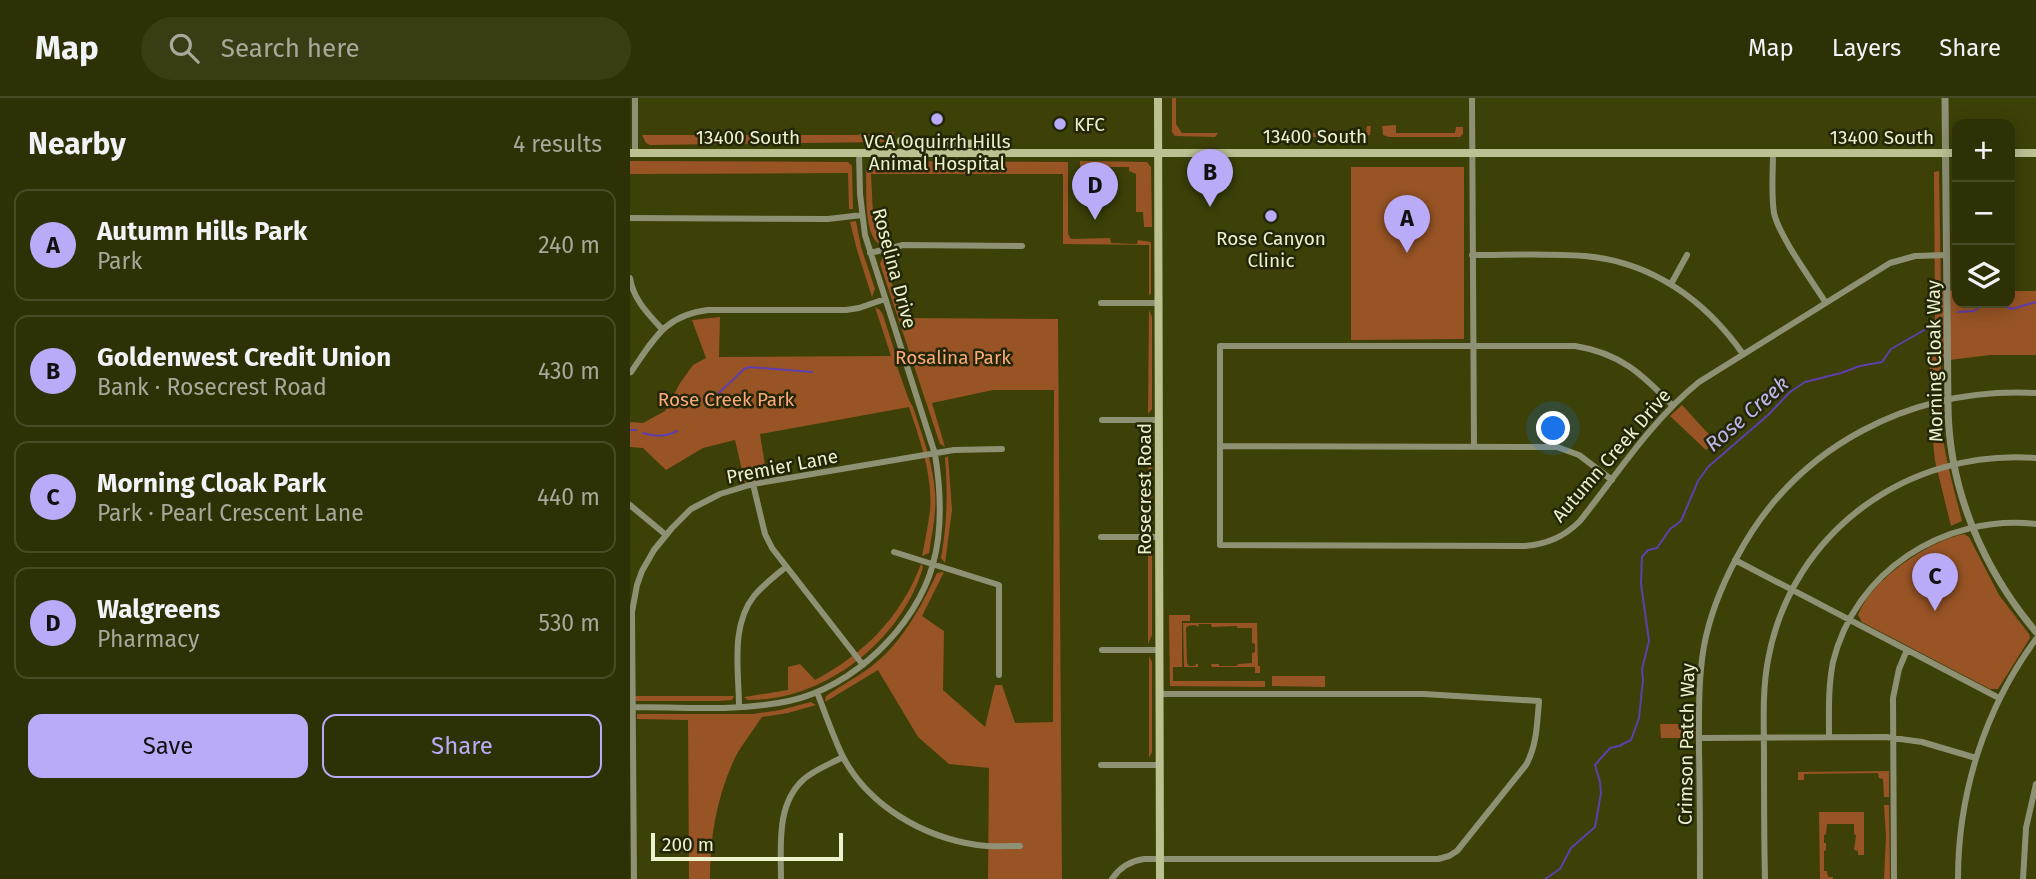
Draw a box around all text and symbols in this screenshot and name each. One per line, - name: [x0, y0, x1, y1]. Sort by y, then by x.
- search box: [141, 17, 631, 80]
- text: Map: [35, 28, 99, 68]
- icon: search: [165, 29, 203, 67]
- text: Search here: [221, 33, 360, 64]
- text: Map: [1748, 34, 1794, 62]
- text: Layers: [1832, 34, 1901, 62]
- text: Share: [1939, 34, 2001, 62]
- marker: VCA Oquirrh Hills Animal Hospital: [929, 111, 945, 127]
- place label: KFC: [1074, 113, 1105, 136]
- marker: KFC: [1052, 116, 1068, 132]
- map controls: [1952, 119, 2015, 308]
- button: +: [1952, 119, 2015, 182]
- street label: 13400 South: [1263, 125, 1367, 148]
- text: Nearby: [28, 126, 126, 162]
- street label: 13400 South: [696, 126, 800, 149]
- street label: 13400 South: [1830, 126, 1934, 149]
- text: 4 results: [513, 130, 602, 158]
- place label: VCA Oquirrh Hills Animal Hospital: [863, 130, 1011, 175]
- pin: B: [1187, 149, 1233, 207]
- pin: D: [1072, 162, 1118, 220]
- button: −: [1952, 182, 2015, 245]
- pin: A: [1384, 195, 1430, 253]
- street label: Roselina Drive: [867, 205, 922, 331]
- marker: Rose Canyon Clinic: [1263, 208, 1279, 224]
- text: Autumn Hills Park: [97, 216, 307, 247]
- place label: Rose Canyon Clinic: [1216, 227, 1326, 272]
- text: A: [46, 231, 60, 259]
- text: 240 m: [538, 231, 600, 259]
- button: layers: [1952, 245, 2015, 308]
- text: Park: [97, 247, 142, 275]
- street label: Morning Cloak Way: [1922, 279, 1947, 442]
- text: Goldenwest Credit Union: [97, 342, 391, 373]
- park label: Rosalina Park: [895, 346, 1011, 369]
- text: B: [46, 357, 60, 385]
- text: 430 m: [538, 357, 600, 385]
- water label: Rose Creek: [1700, 371, 1794, 457]
- text: Bank · Rosecrest Road: [97, 373, 327, 401]
- street label: Autumn Creek Drive: [1547, 384, 1676, 527]
- park label: Rose Creek Park: [658, 388, 795, 411]
- your location: [1536, 411, 1570, 445]
- street label: Rosecrest Road: [1133, 423, 1156, 555]
- street label: Premier Lane: [724, 444, 840, 489]
- text: Morning Cloak Park: [97, 468, 326, 499]
- text: C: [46, 483, 60, 511]
- text: 440 m: [537, 483, 600, 511]
- text: Park · Pearl Crescent Lane: [97, 499, 364, 527]
- pin: C: [1912, 553, 1958, 611]
- text: Walgreens: [97, 594, 220, 625]
- text: D: [46, 609, 60, 637]
- text: 530 m: [539, 609, 600, 637]
- text: Pharmacy: [97, 625, 199, 653]
- street label: Crimson Patch Way: [1674, 662, 1699, 825]
- button: Save: [28, 714, 308, 778]
- button: Share: [322, 714, 602, 778]
- scale bar: [651, 830, 844, 862]
- text: 200 m: [662, 833, 714, 856]

